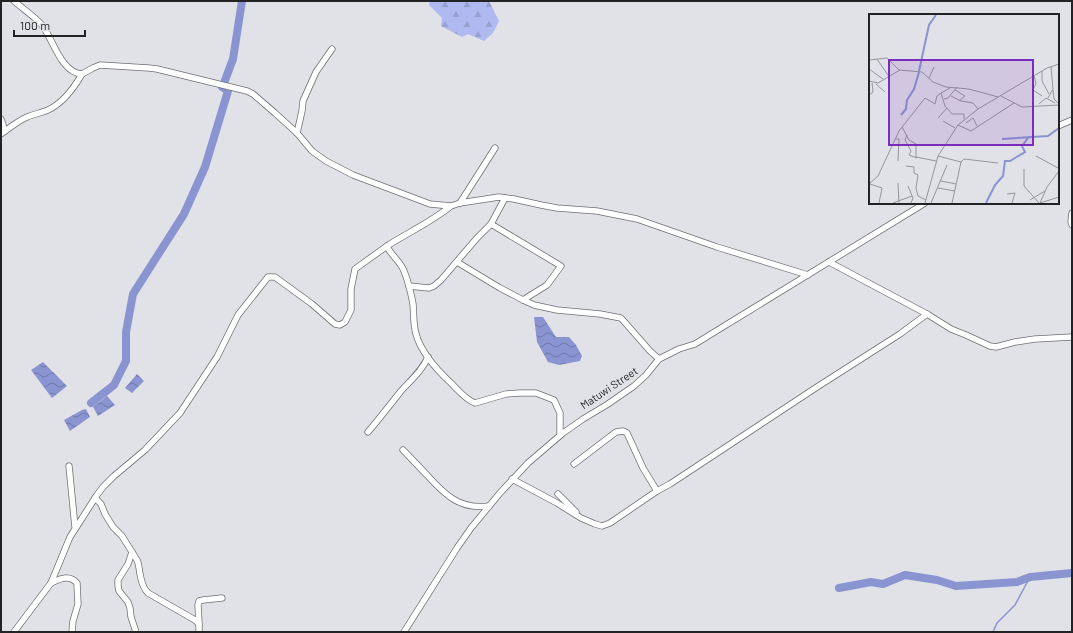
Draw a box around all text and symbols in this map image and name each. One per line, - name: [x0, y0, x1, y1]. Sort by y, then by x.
- scale bar: [14, 12, 85, 38]
- inset map: [869, 14, 1059, 204]
- text: 100 m: [20, 18, 50, 32]
- street label: Matuwi Street: [578, 364, 640, 412]

